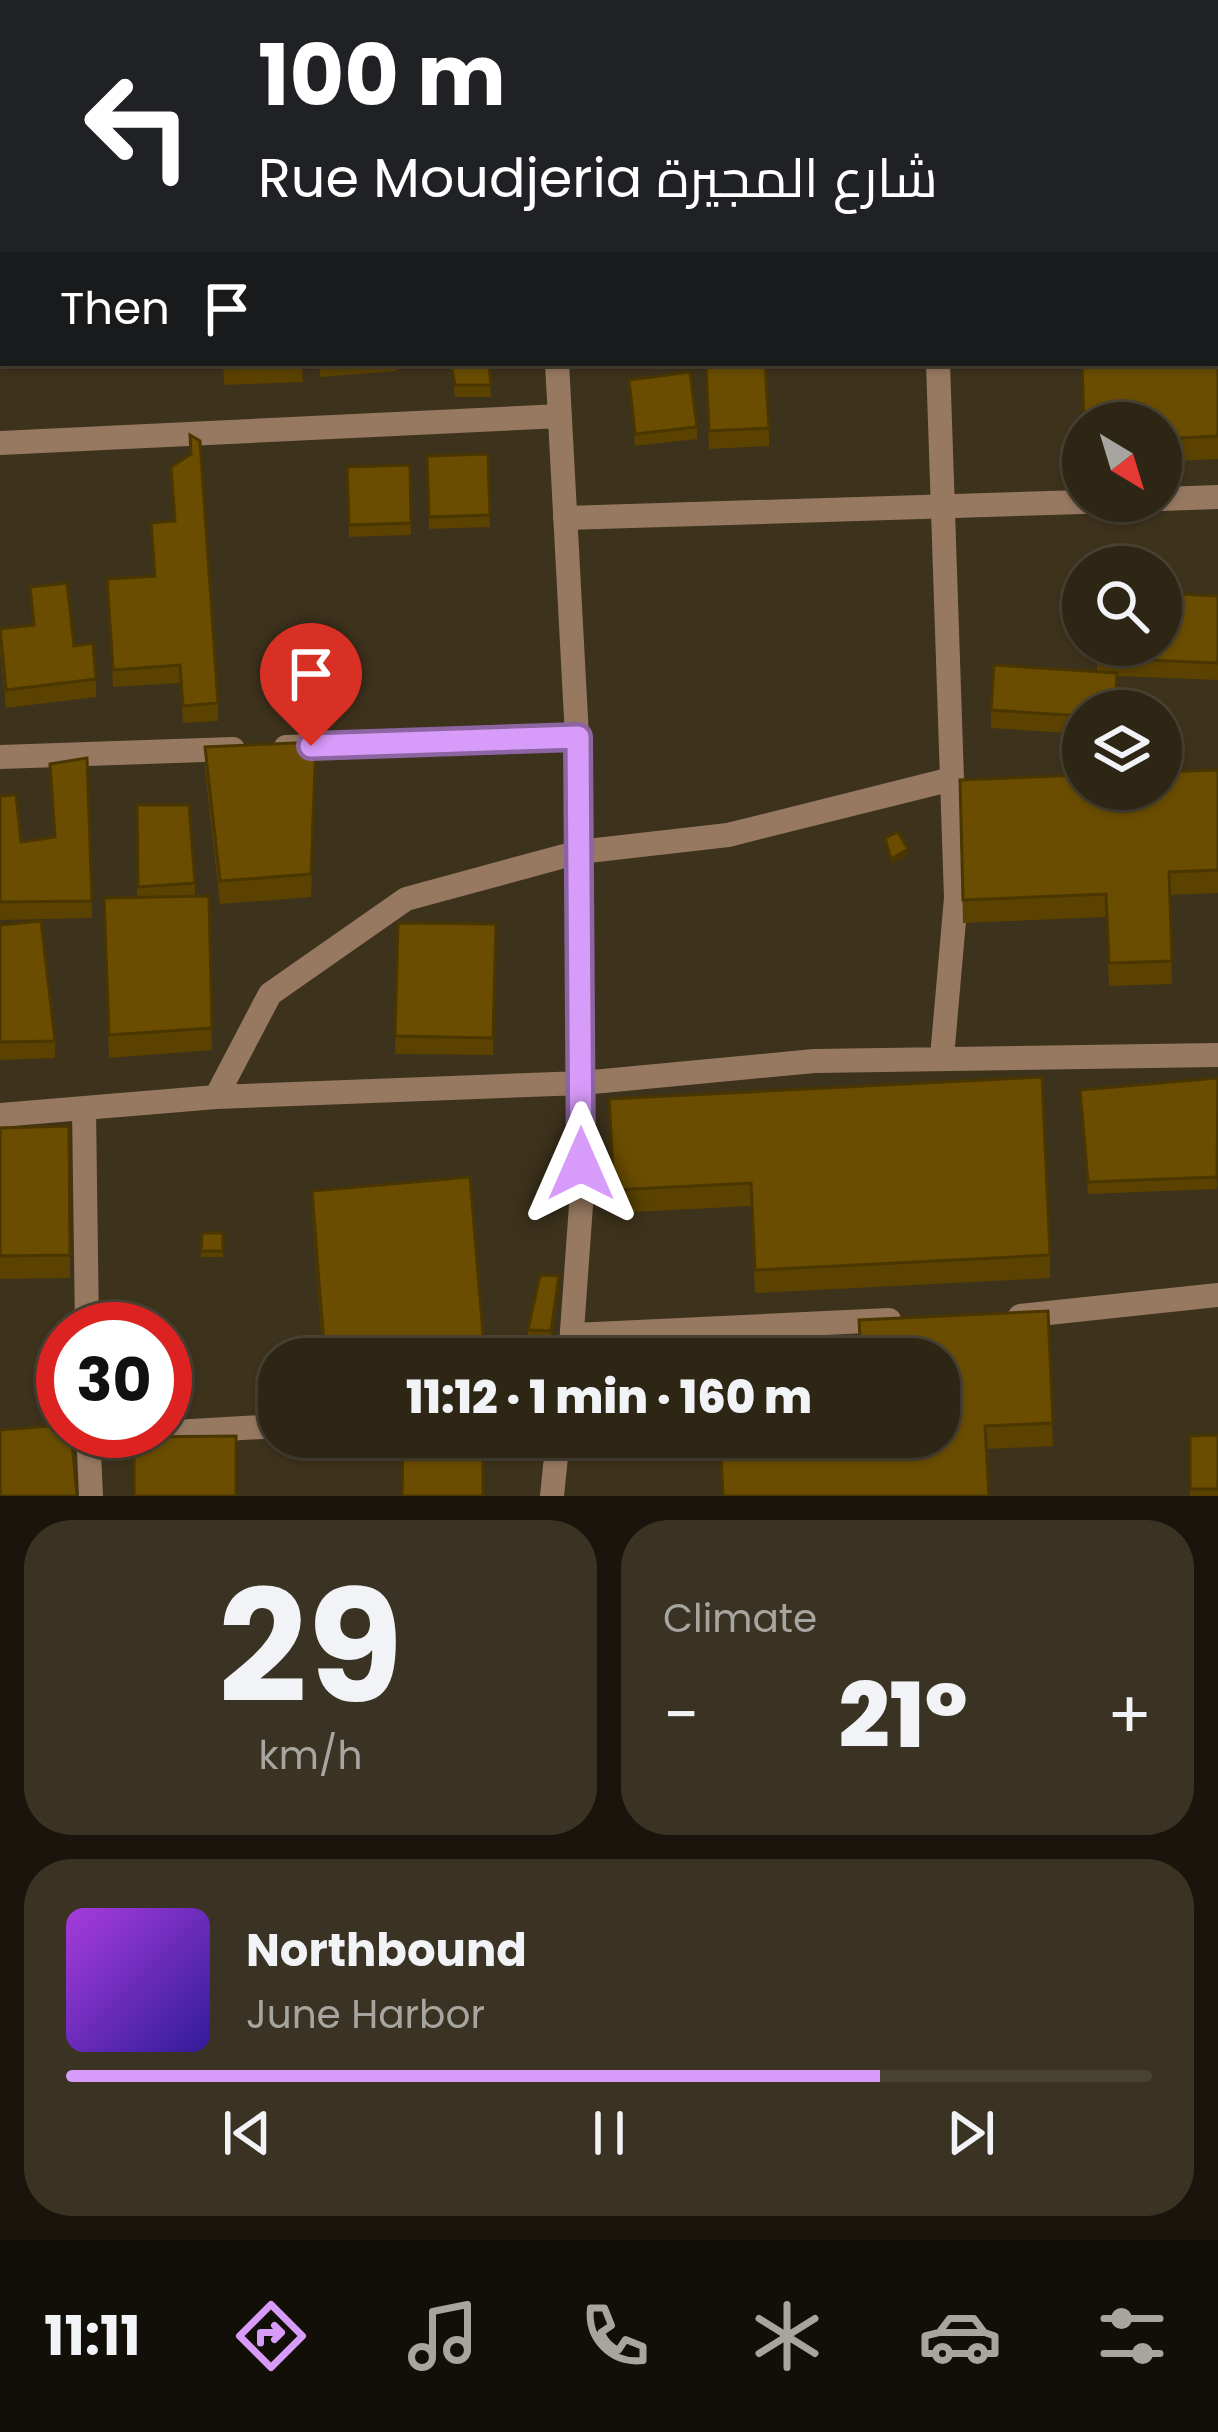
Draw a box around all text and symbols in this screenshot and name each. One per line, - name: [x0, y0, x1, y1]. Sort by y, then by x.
- text: 100 m: [258, 17, 506, 134]
- icon: left: [60, 48, 216, 204]
- text: Rue Moudjeria شارع المجيرة: [258, 140, 938, 216]
- icon: arrive: [194, 276, 260, 342]
- text: Then: [60, 277, 170, 340]
- north arrow: [1062, 402, 1182, 522]
- map controls: [1062, 402, 1182, 810]
- button: search: [1062, 546, 1182, 666]
- pin: [260, 623, 362, 746]
- icon: arrive: [278, 641, 344, 707]
- button: layers: [1062, 690, 1182, 810]
- position arrow: [518, 1101, 644, 1227]
- speed limit sign: 30: [36, 1302, 192, 1458]
- text: 11:12 · 1 min · 160 m: [406, 1366, 812, 1429]
- text: 29: [218, 1538, 403, 1757]
- text: Climate: [663, 1591, 817, 1646]
- text: 21°: [839, 1652, 968, 1779]
- text: −: [663, 1669, 699, 1761]
- text: +: [1107, 1669, 1152, 1761]
- text: km/h: [259, 1728, 362, 1783]
- text: Northbound: [246, 1919, 527, 1982]
- text: June Harbor: [246, 1987, 485, 2042]
- icon: previous: [214, 2100, 280, 2166]
- icon: pause: [576, 2100, 642, 2166]
- icon: next: [938, 2100, 1004, 2166]
- icon: directions: [229, 2294, 313, 2378]
- icon: music: [401, 2294, 485, 2378]
- icon: phone: [573, 2294, 657, 2378]
- icon: climate: [745, 2294, 829, 2378]
- icon: car: [918, 2294, 1002, 2378]
- icon: filters: [1090, 2294, 1174, 2378]
- text: 11:11: [44, 2298, 141, 2374]

